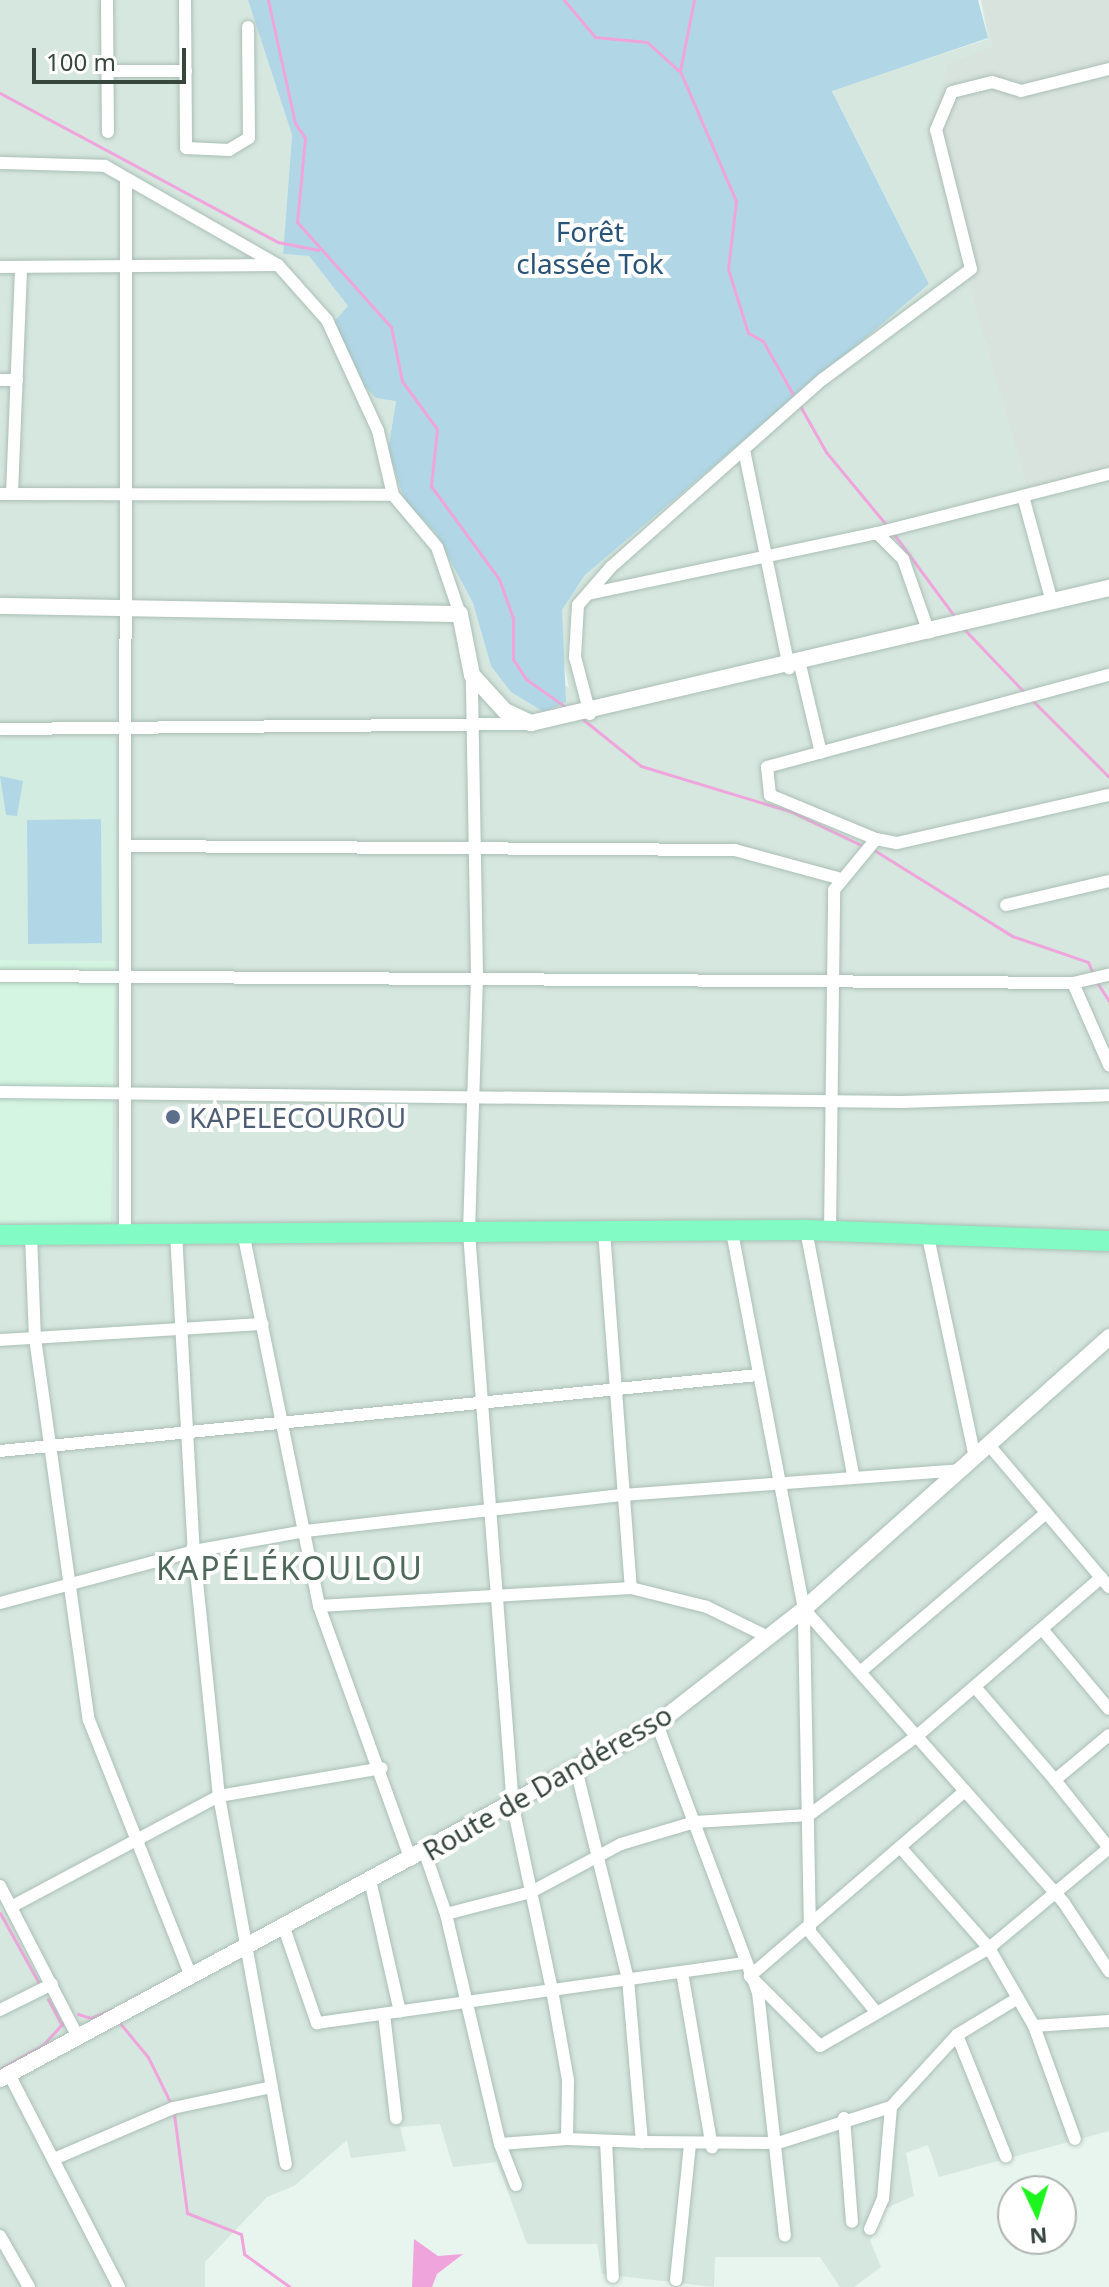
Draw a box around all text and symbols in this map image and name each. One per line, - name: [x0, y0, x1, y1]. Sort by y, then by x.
- scale bar: [36, 32, 190, 82]
- text: 100 m: [46, 45, 116, 78]
- park label: Forêt classée Tok: [516, 214, 664, 280]
- place label: KAPELECOUROU: [189, 1100, 406, 1134]
- marker: KAPELECOUROU: [164, 1108, 182, 1126]
- district label: KAPÉLÉKOULOU: [156, 1549, 424, 1587]
- street label: Route de Dandéresso: [416, 1697, 678, 1867]
- north arrow: [997, 2175, 1077, 2255]
- text: N: [1029, 2221, 1049, 2253]

